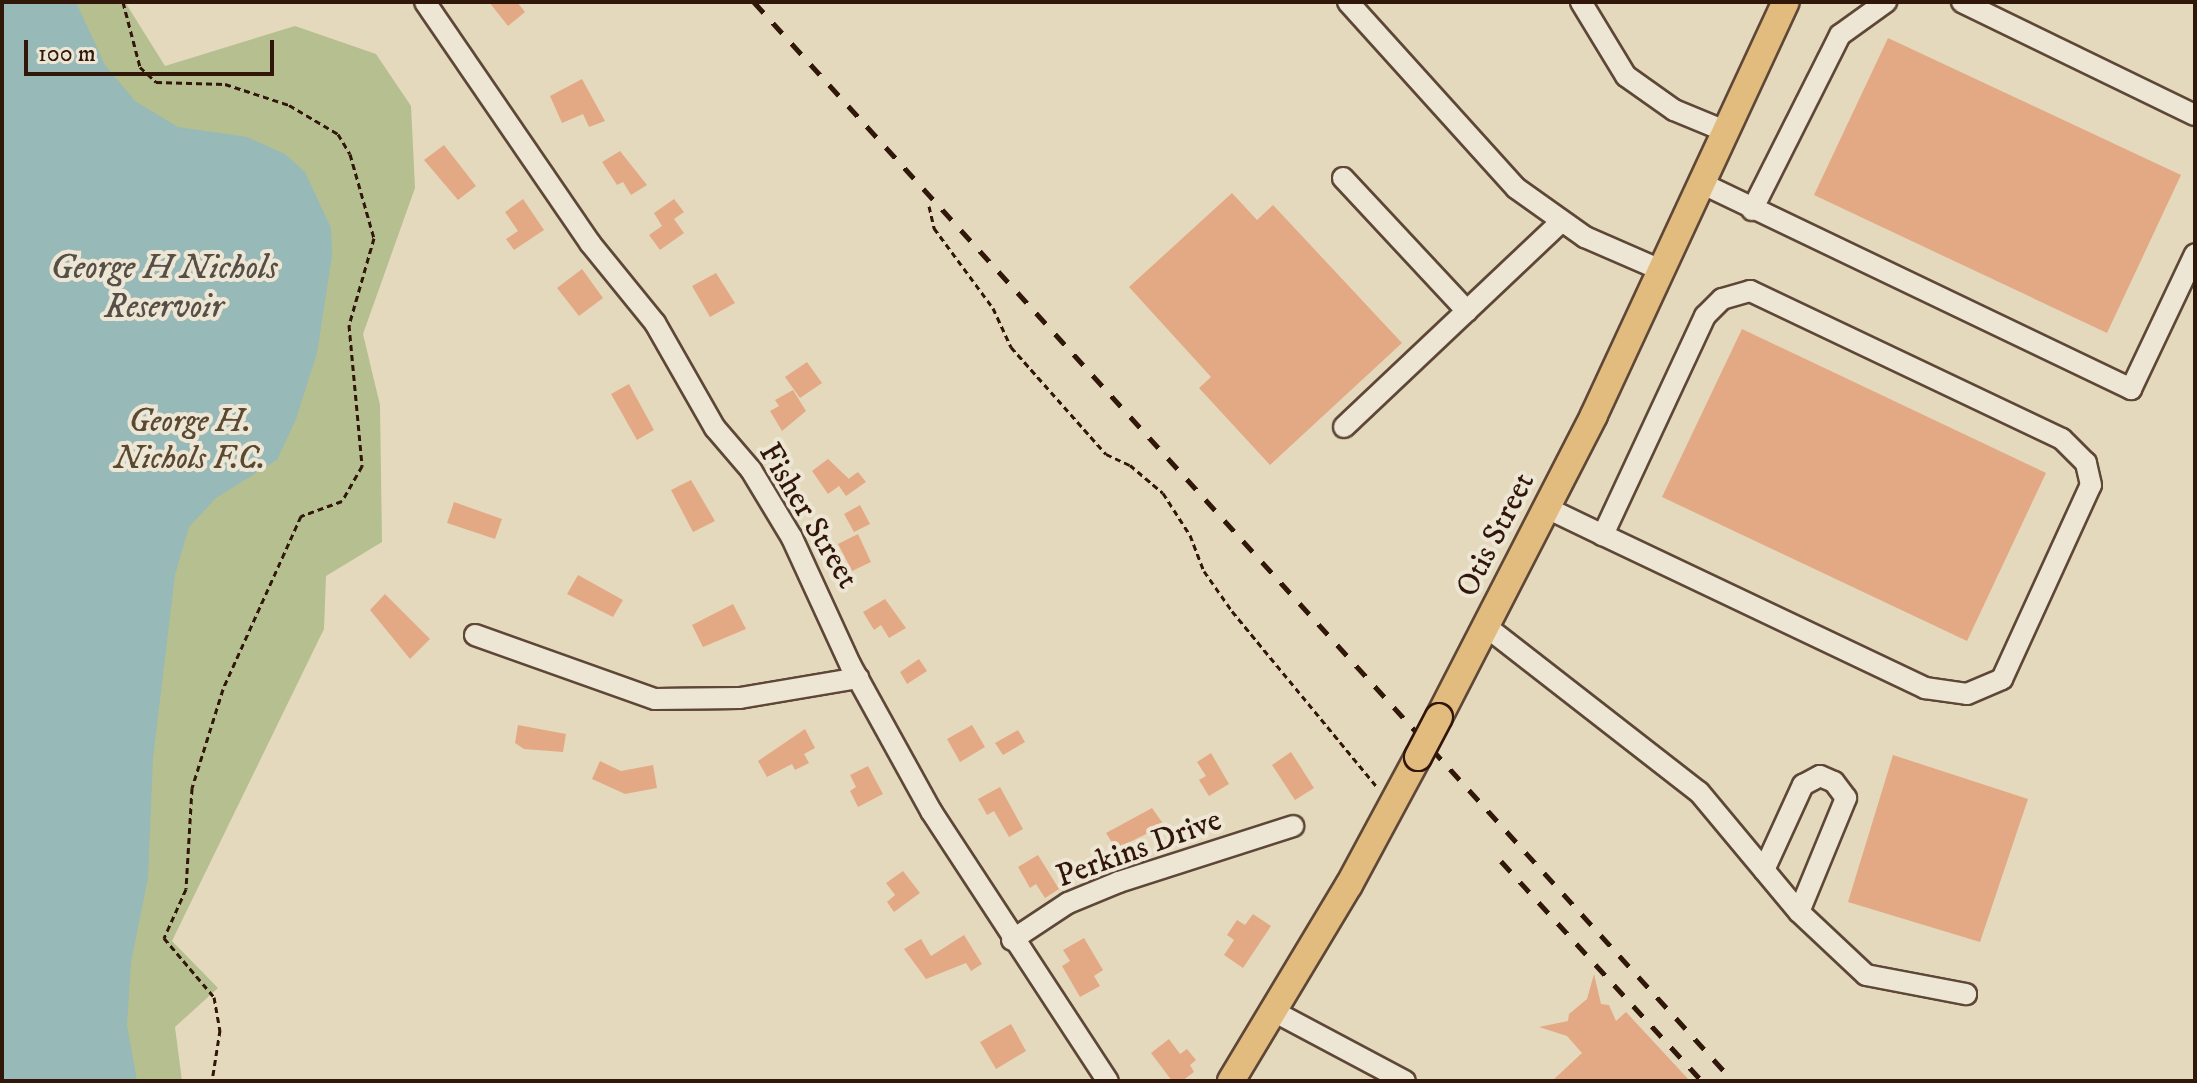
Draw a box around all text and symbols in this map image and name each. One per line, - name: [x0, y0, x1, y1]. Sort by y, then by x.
- scale bar: [28, 24, 278, 74]
- text: 100 m: [38, 39, 96, 69]
- water label: George H Nichols Reservoir: [50, 248, 278, 328]
- park label: George H. Nichols F.C.: [114, 404, 266, 479]
- street label: Fisher Street: [750, 436, 866, 596]
- street label: Otis Street: [1448, 466, 1544, 604]
- street label: Perkins Drive: [1051, 801, 1227, 897]

